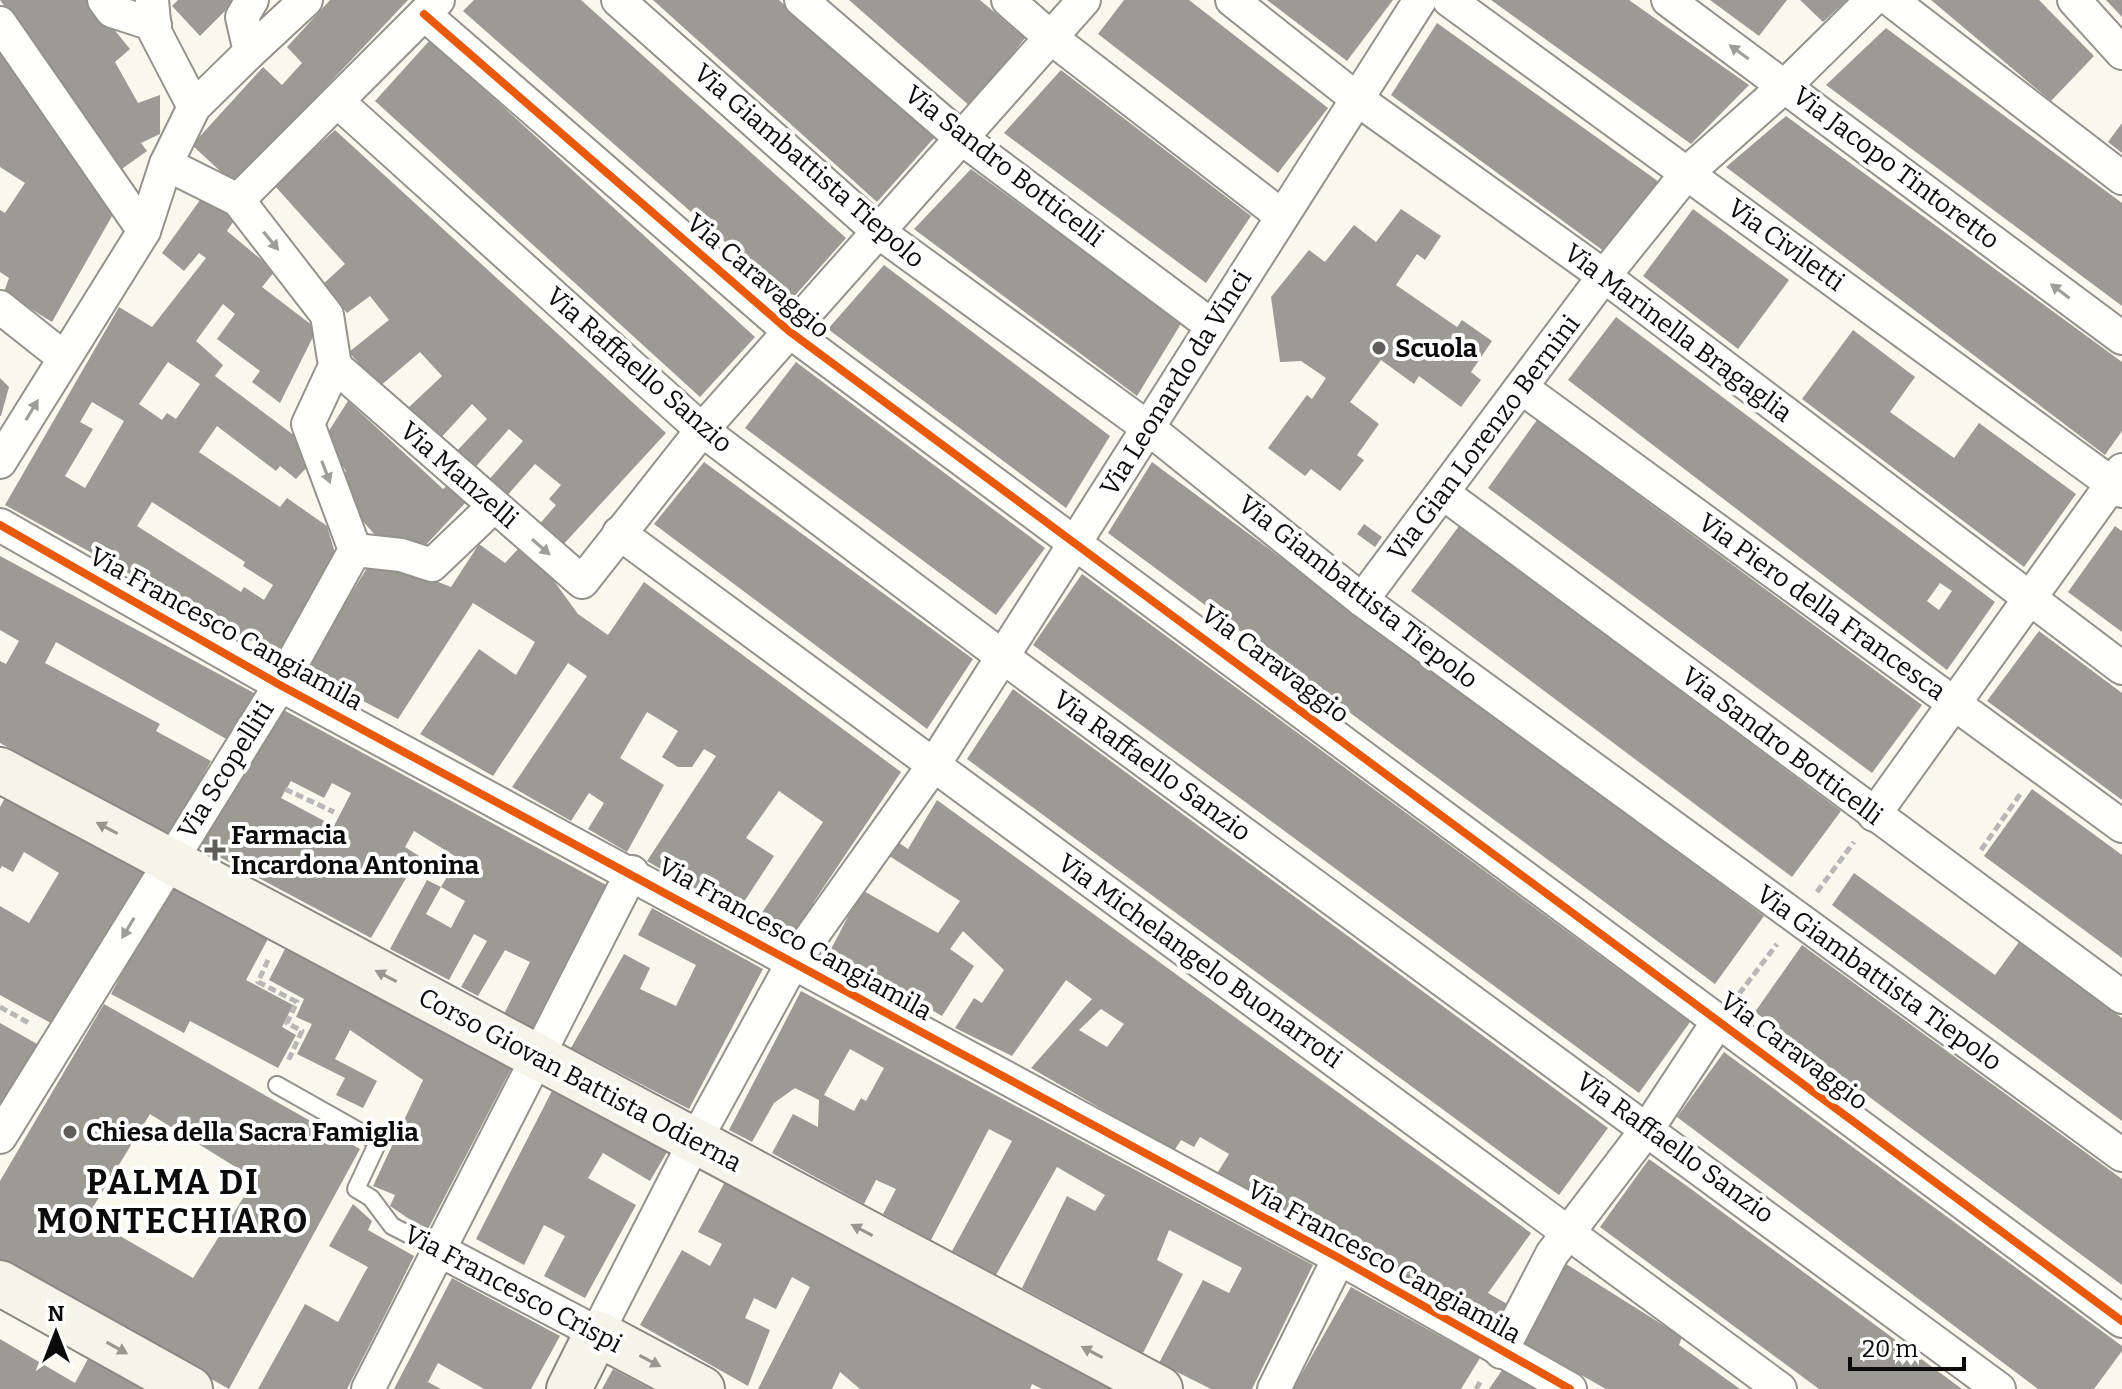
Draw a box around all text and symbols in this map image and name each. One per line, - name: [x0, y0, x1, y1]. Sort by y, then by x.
- one-way arrow: [1729, 44, 1750, 60]
- street label: Via Giambattista Tiepolo: [687, 57, 931, 275]
- street label: Via Sandro Botticelli: [898, 79, 1110, 253]
- street label: Via Jacopo Tintoretto: [1787, 80, 2005, 256]
- street label: Via Civiletti: [1722, 192, 1851, 298]
- street label: Via Caravaggio: [680, 207, 836, 345]
- one-way arrow: [262, 231, 279, 251]
- street label: Via Marinella Bragaglia: [1558, 237, 1798, 429]
- street label: Via Leonardo da Vinci: [1094, 264, 1258, 502]
- street label: Via Raffaello Sanzio: [540, 281, 738, 459]
- one-way arrow: [2049, 284, 2070, 299]
- street label: Via Gian Lorenzo Bernini: [1381, 309, 1587, 567]
- place label: Scuola: [1395, 333, 1478, 364]
- marker: Scuola: [1370, 339, 1388, 357]
- one-way arrow: [24, 399, 38, 421]
- street label: Via Manzelli: [394, 415, 525, 535]
- one-way arrow: [320, 460, 333, 484]
- street label: Via Giambattista Tiepolo: [1232, 489, 1484, 695]
- street label: Via Piero della Francesca: [1692, 507, 1952, 707]
- one-way arrow: [531, 538, 551, 555]
- street label: Via Francesco Cangiamila: [84, 541, 368, 717]
- street label: Via Caravaggio: [1195, 598, 1355, 730]
- street label: Via Sandro Botticelli: [1675, 660, 1889, 832]
- street label: Via Raffaello Sanzio: [1047, 684, 1257, 848]
- street label: Via Scopelliti: [171, 695, 281, 845]
- place label: Farmacia Incardona Antonina: [231, 820, 480, 881]
- one-way arrow: [95, 821, 118, 834]
- marker: Farmacia Incardona Antonina: [206, 841, 224, 859]
- street label: Via Michelangelo Buonarroti: [1052, 847, 1348, 1075]
- street label: Via Francesco Cangiamila: [653, 851, 937, 1027]
- street label: Via Giambattista Tiepolo: [1750, 879, 2008, 1077]
- one-way arrow: [122, 917, 136, 939]
- one-way arrow: [374, 970, 397, 983]
- street label: Corso Giovan Battista Odierna: [413, 981, 747, 1179]
- street label: Via Caravaggio: [1714, 985, 1874, 1117]
- street label: Via Raffaello Sanzio: [1570, 1066, 1780, 1230]
- place label: Chiesa della Sacra Famiglia: [86, 1117, 419, 1148]
- marker: Chiesa della Sacra Famiglia: [61, 1123, 79, 1141]
- district label: PALMA DI MONTECHIARO: [37, 1162, 309, 1242]
- street label: Via Francesco Cangiamila: [1242, 1174, 1526, 1350]
- street label: Via Francesco Crispi: [399, 1218, 627, 1360]
- one-way arrow: [851, 1223, 873, 1237]
- north arrow: [16, 1293, 96, 1373]
- text: N: [48, 1300, 65, 1327]
- scale bar: [1850, 1321, 1964, 1371]
- text: 20 m: [1862, 1335, 1918, 1363]
- one-way arrow: [106, 1341, 128, 1355]
- one-way arrow: [1080, 1346, 1103, 1359]
- one-way arrow: [639, 1354, 661, 1368]

